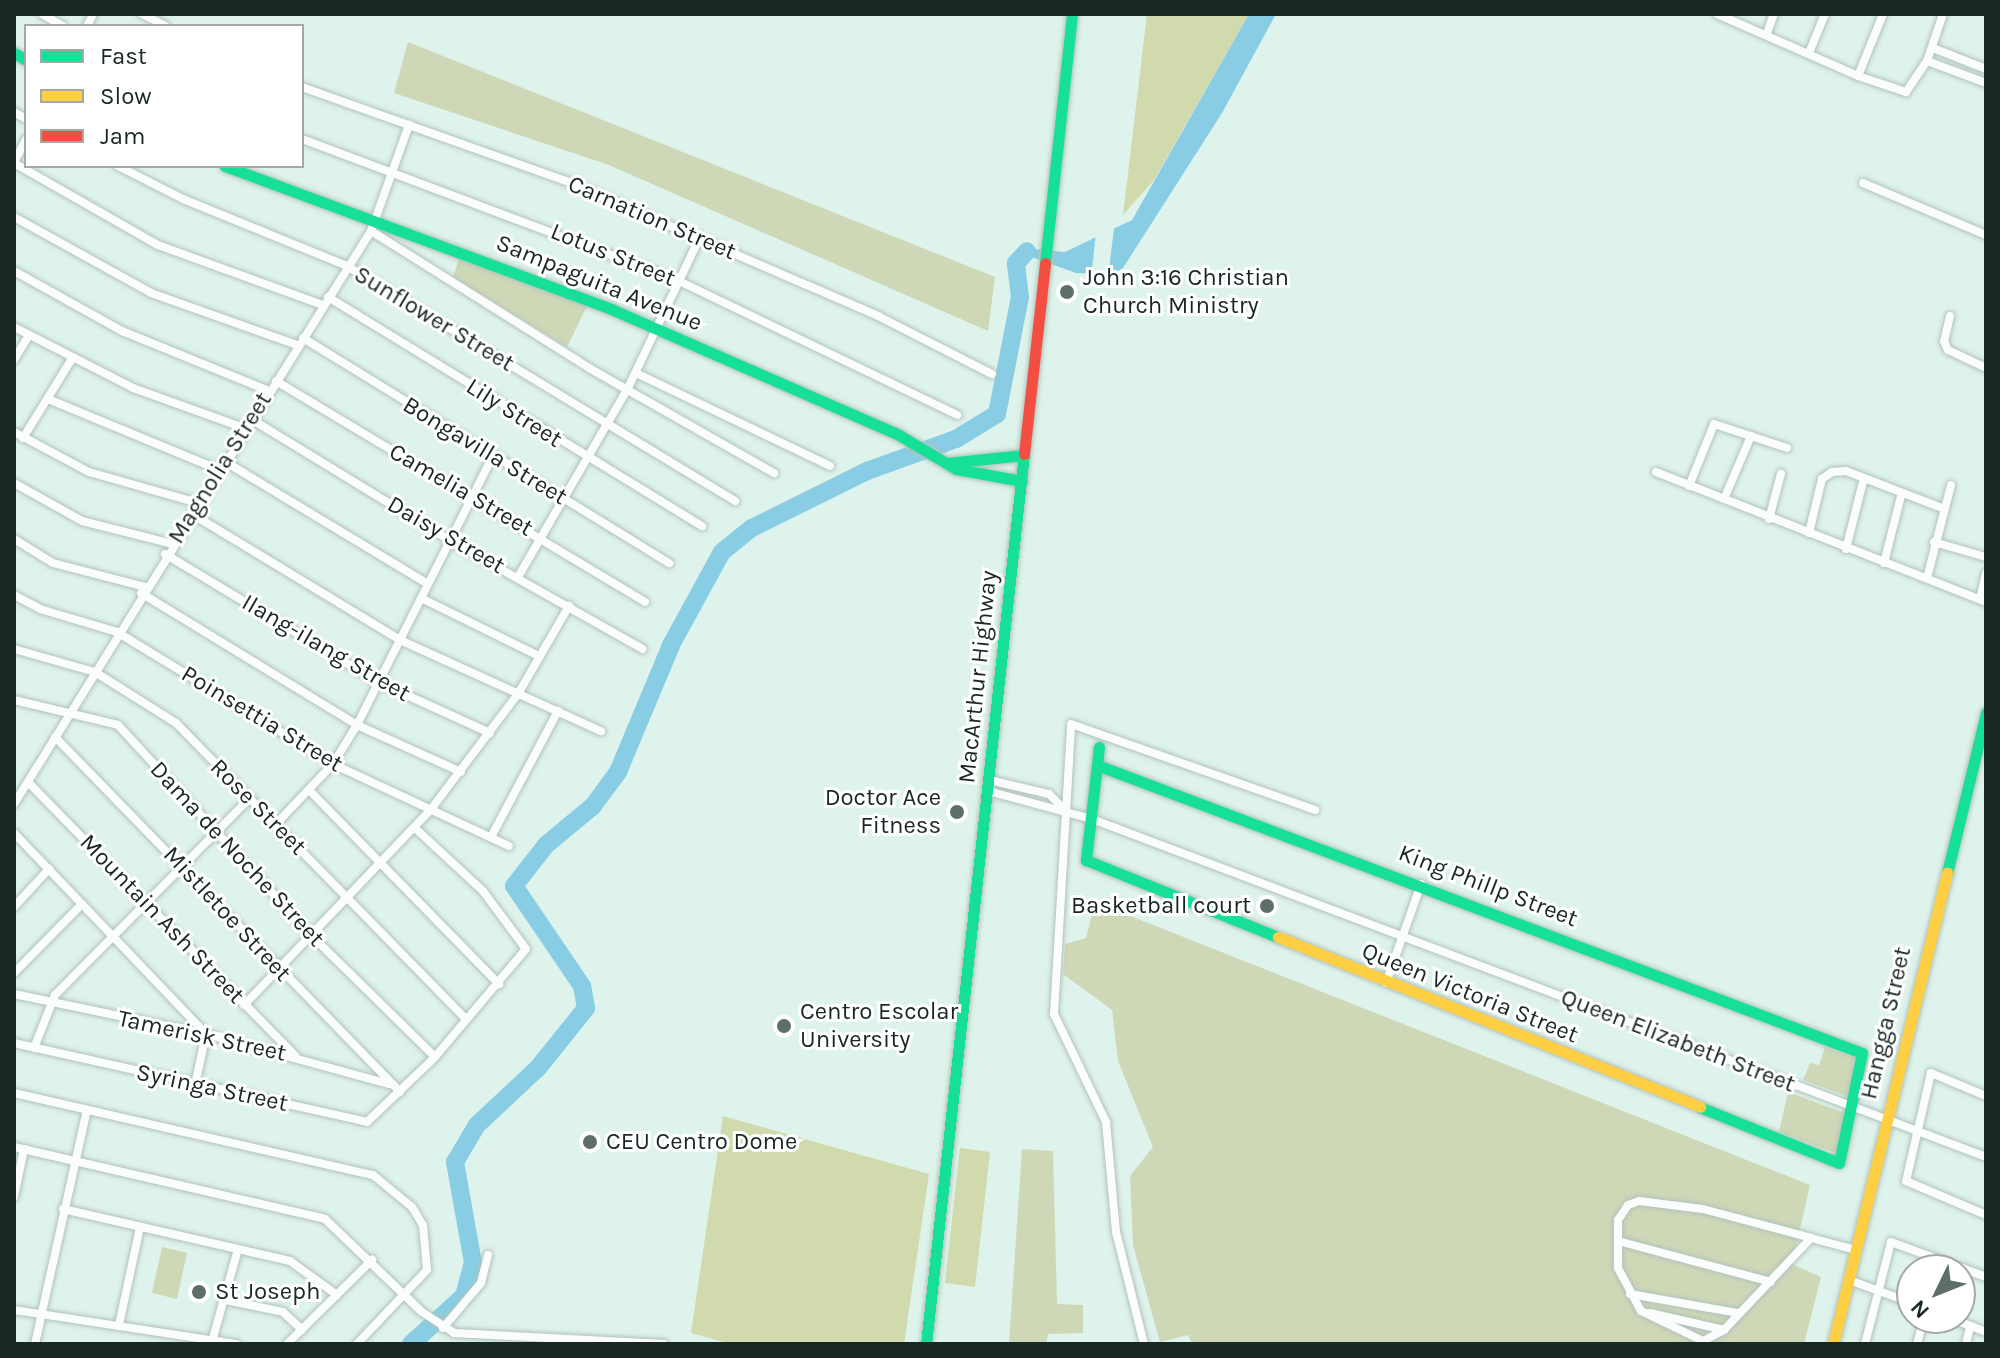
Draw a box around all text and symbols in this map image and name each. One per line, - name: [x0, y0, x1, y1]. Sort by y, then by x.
- legend: [24, 24, 304, 168]
- text: Fast: [100, 42, 147, 70]
- text: Slow: [100, 82, 152, 110]
- text: Jam: [100, 122, 145, 150]
- street label: Carnation Street: [564, 170, 740, 266]
- street label: Lotus Street: [546, 217, 680, 293]
- street label: Sampaguita Avenue: [492, 229, 706, 337]
- street label: Sunflower Street: [349, 260, 519, 378]
- place label: John 3:16 Christian Church Ministry: [1083, 264, 1289, 320]
- marker: John 3:16 Christian Church Ministry: [1058, 283, 1076, 301]
- street label: Lily Street: [461, 372, 567, 454]
- street label: Magnolia Street: [162, 387, 278, 549]
- street label: Bongavilla Street: [398, 391, 572, 511]
- street label: Camelia Street: [384, 437, 538, 543]
- street label: Daisy Street: [382, 490, 510, 580]
- street label: MacArthur Highway: [953, 569, 1003, 785]
- street label: Ilang-ilang Street: [237, 588, 415, 708]
- street label: Poinsettia Street: [176, 660, 348, 778]
- street label: Rose Street: [204, 753, 312, 861]
- street label: Dama de Noche Street: [144, 755, 330, 953]
- place label: Doctor Ace Fitness: [825, 784, 941, 840]
- marker: Doctor Ace Fitness: [948, 803, 966, 821]
- street label: Mountain Ash Street: [74, 828, 250, 1010]
- street label: King Phillp Street: [1394, 839, 1582, 933]
- street label: Mistletoe Street: [157, 840, 297, 988]
- place label: Basketball court: [1071, 892, 1251, 920]
- marker: Basketball court: [1258, 897, 1276, 915]
- street label: Queen Victoria Street: [1358, 936, 1582, 1050]
- street label: Hangga Street: [1854, 944, 1918, 1102]
- street label: Queen Elizabeth Street: [1557, 983, 1799, 1099]
- place label: Centro Escolar University: [800, 998, 958, 1054]
- street label: Tamerisk Street: [115, 1004, 289, 1068]
- marker: Centro Escolar University: [775, 1017, 793, 1035]
- street label: Syringa Street: [134, 1058, 290, 1118]
- place label: CEU Centro Dome: [606, 1128, 797, 1156]
- marker: CEU Centro Dome: [581, 1133, 599, 1151]
- north arrow: [1896, 1254, 1976, 1334]
- place label: St Joseph: [215, 1278, 320, 1306]
- marker: St Joseph: [190, 1283, 208, 1301]
- text: N: [1905, 1294, 1935, 1324]

